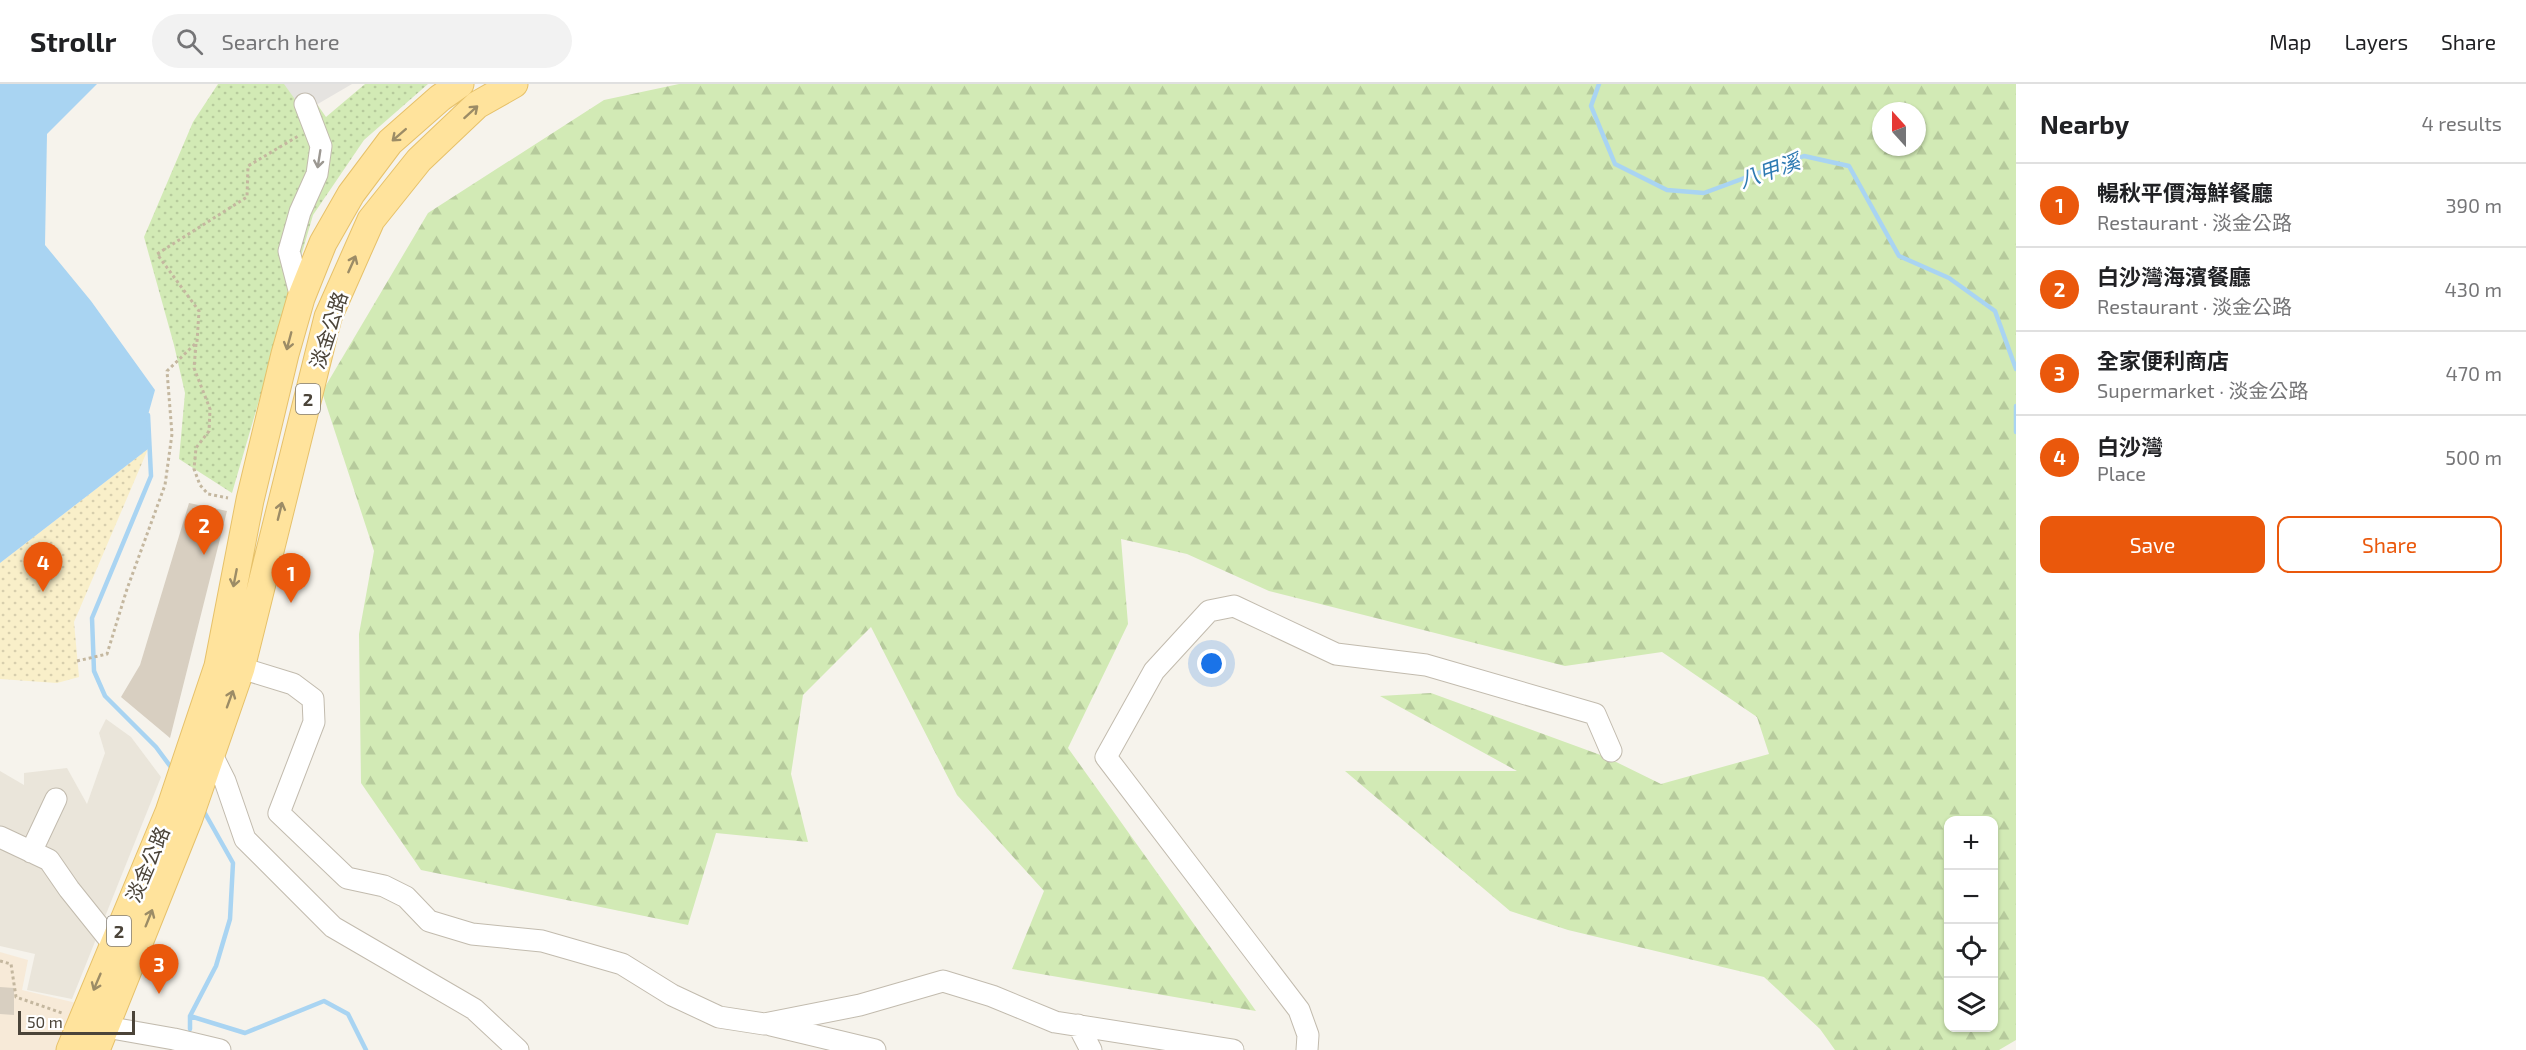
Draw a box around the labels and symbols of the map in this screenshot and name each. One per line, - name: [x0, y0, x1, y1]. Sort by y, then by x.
- north arrow: [1872, 102, 1926, 156]
- one-way arrow: [463, 105, 478, 119]
- one-way arrow: [392, 128, 407, 142]
- water label: 八甲溪: [1735, 147, 1806, 192]
- one-way arrow: [314, 149, 325, 169]
- one-way arrow: [347, 255, 358, 273]
- street label: 淡金公路: [304, 288, 352, 372]
- one-way arrow: [283, 331, 294, 350]
- road number: 2: [296, 384, 320, 414]
- one-way arrow: [275, 502, 287, 521]
- pin: 2: [184, 506, 224, 555]
- pin: 4: [24, 542, 63, 592]
- pin: 1: [272, 554, 310, 603]
- one-way arrow: [229, 568, 240, 588]
- your location: [1197, 649, 1226, 678]
- one-way arrow: [225, 690, 236, 709]
- street label: 淡金公路: [120, 822, 174, 906]
- one-way arrow: [145, 909, 156, 928]
- road number: 2: [107, 916, 131, 946]
- pin: 3: [140, 944, 178, 994]
- one-way arrow: [91, 972, 102, 991]
- scale bar: [18, 1008, 135, 1036]

